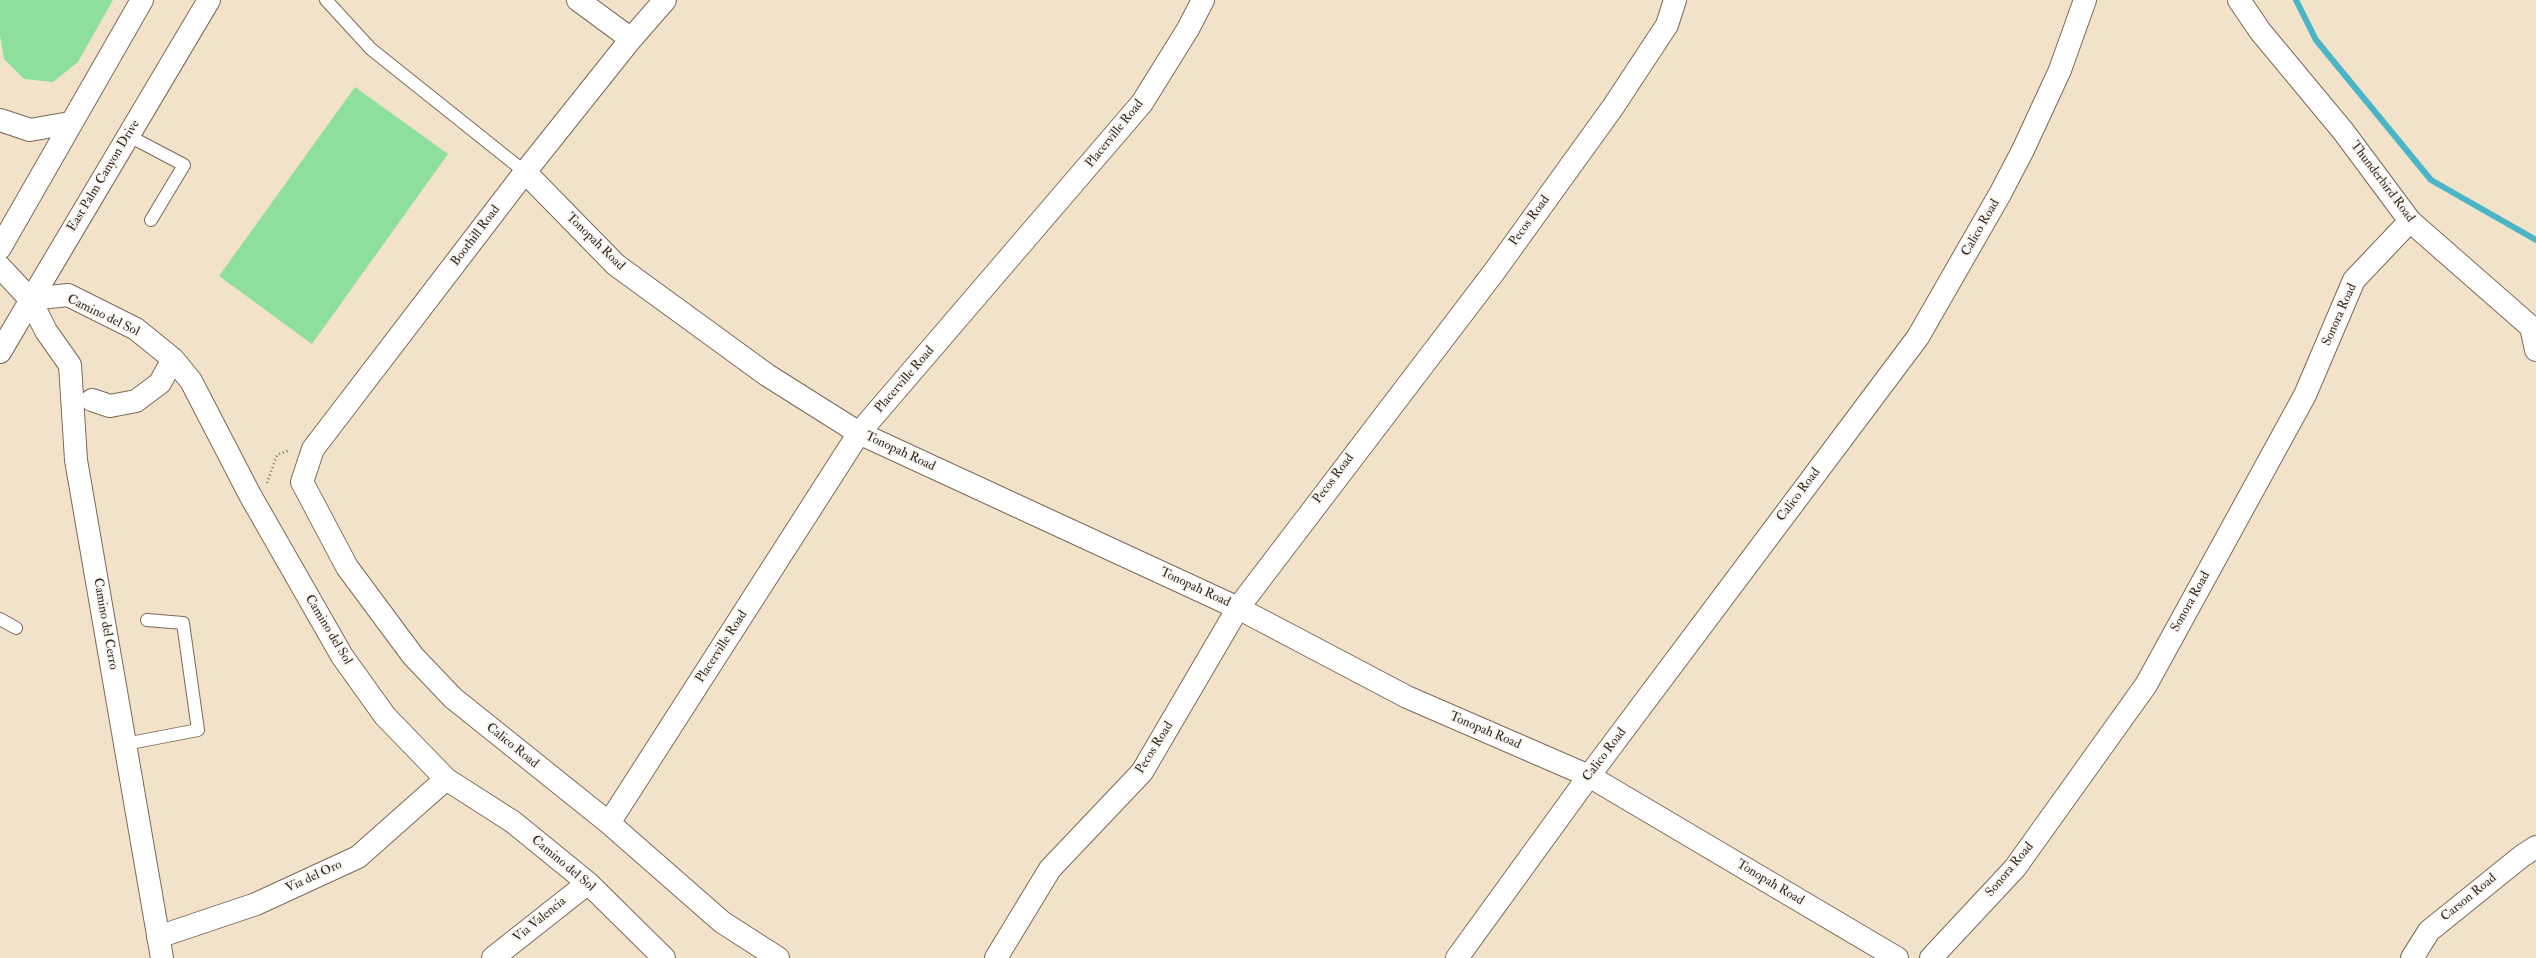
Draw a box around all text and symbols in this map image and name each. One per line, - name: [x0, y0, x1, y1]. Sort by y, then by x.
- street label: Placerville Road: [1083, 97, 1147, 171]
- street label: East Palm Canyon Drive: [65, 117, 143, 235]
- street label: Thunderbird Road: [2346, 138, 2418, 226]
- street label: Pecos Road: [1506, 193, 1554, 249]
- street label: Calico Road: [1959, 197, 2003, 259]
- street label: Boothill Road: [448, 203, 504, 269]
- street label: Tonopah Road: [562, 210, 628, 274]
- street label: Sonora Road: [2319, 281, 2361, 349]
- street label: Camino del Sol: [64, 292, 142, 340]
- street label: Placerville Road: [872, 344, 938, 416]
- street label: Tonopah Road: [862, 429, 938, 475]
- street label: Pecos Road: [1310, 451, 1358, 507]
- street label: Calico Road: [1774, 465, 1824, 525]
- street label: Tonopah Road: [1157, 565, 1233, 611]
- street label: Sonora Road: [2168, 569, 2214, 635]
- street label: Camino del Cerro: [89, 577, 121, 671]
- street label: Camino del Sol: [301, 592, 355, 668]
- street label: Placerville Road: [693, 608, 751, 686]
- street label: Tonopah Road: [1447, 709, 1523, 753]
- street label: Pecos Road: [1133, 719, 1177, 777]
- street label: Calico Road: [483, 720, 541, 772]
- street label: Calico Road: [1580, 725, 1630, 785]
- street label: Camino del Sol: [528, 833, 598, 895]
- street label: Sonora Road: [1983, 840, 2037, 900]
- street label: Via del Oro: [283, 857, 345, 897]
- street label: Tonopah Road: [1733, 857, 1807, 909]
- street label: Carson Road: [2438, 871, 2500, 925]
- street label: Via Valencia: [510, 894, 570, 946]

